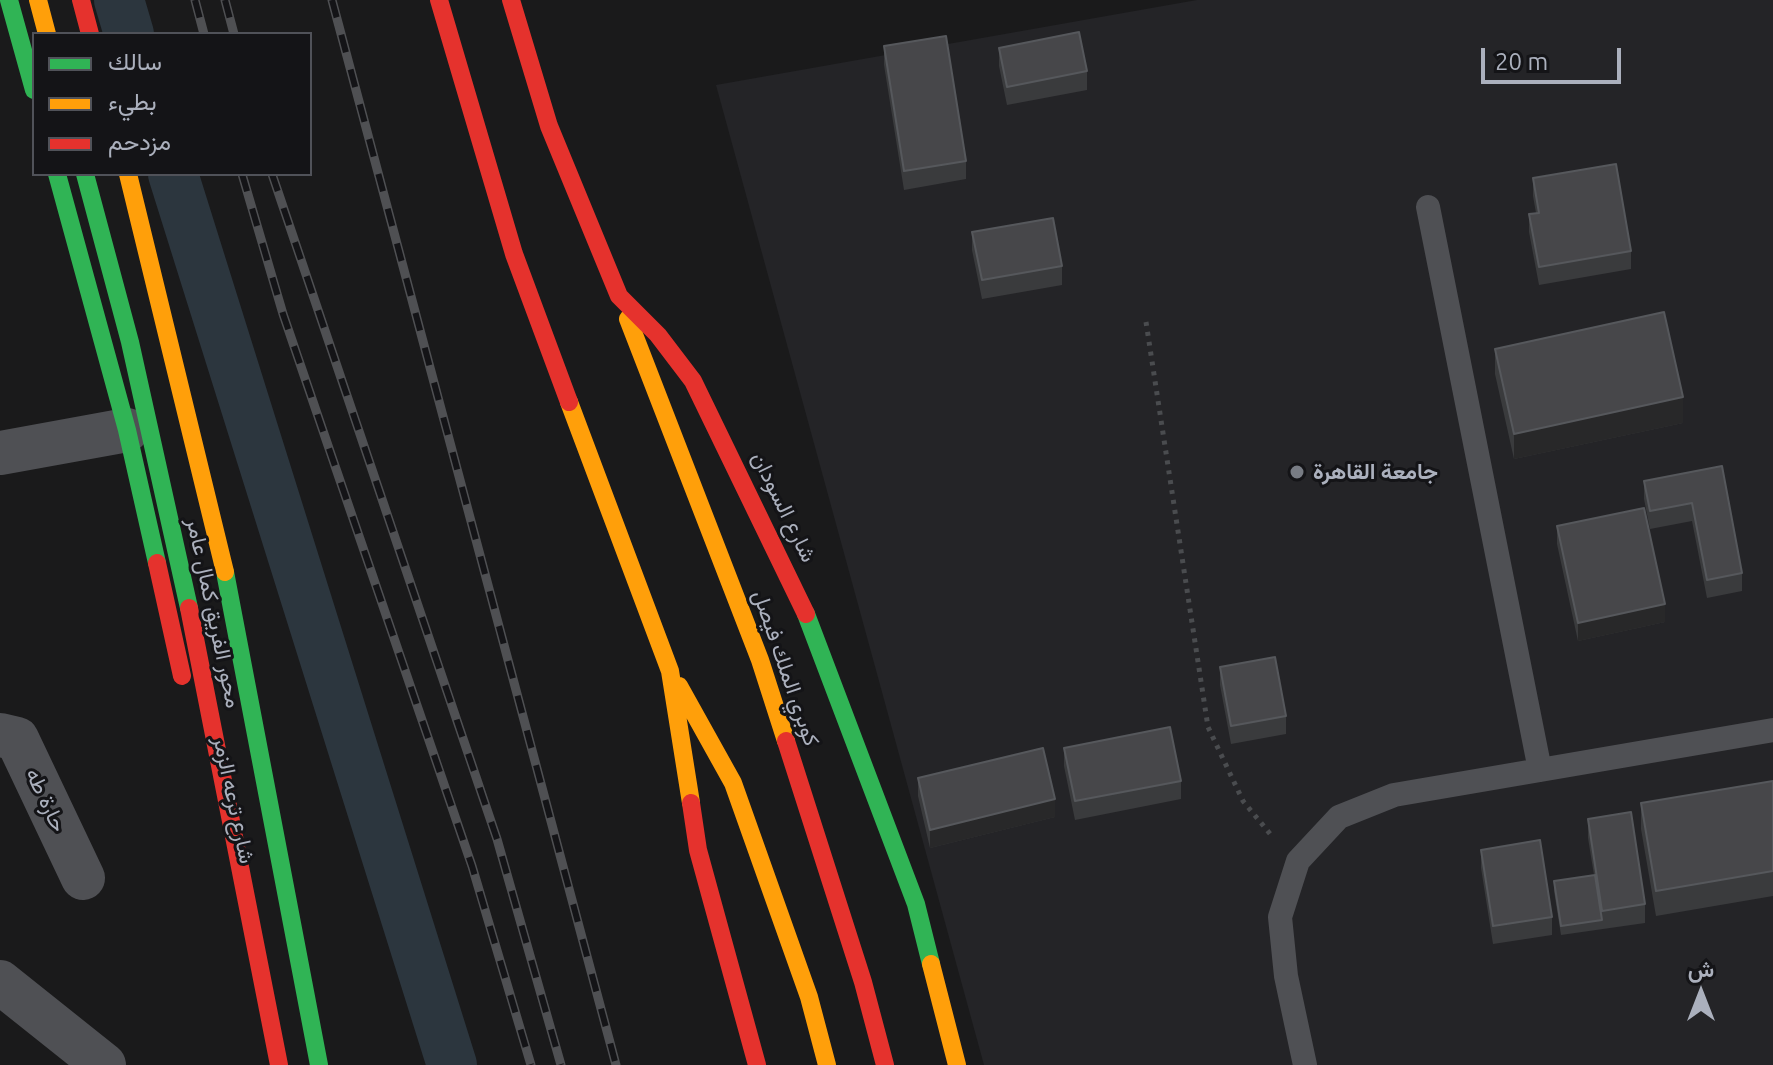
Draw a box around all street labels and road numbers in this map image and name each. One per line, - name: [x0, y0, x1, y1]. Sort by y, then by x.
- street label: شارع السودان: [746, 447, 822, 567]
- street label: محور الفريق كمال عامر: [181, 516, 247, 710]
- street label: كوبري الملك فيصل: [747, 587, 825, 749]
- street label: شارع ترعه الزمر: [208, 734, 260, 866]
- street label: حارة طه: [20, 764, 72, 836]

